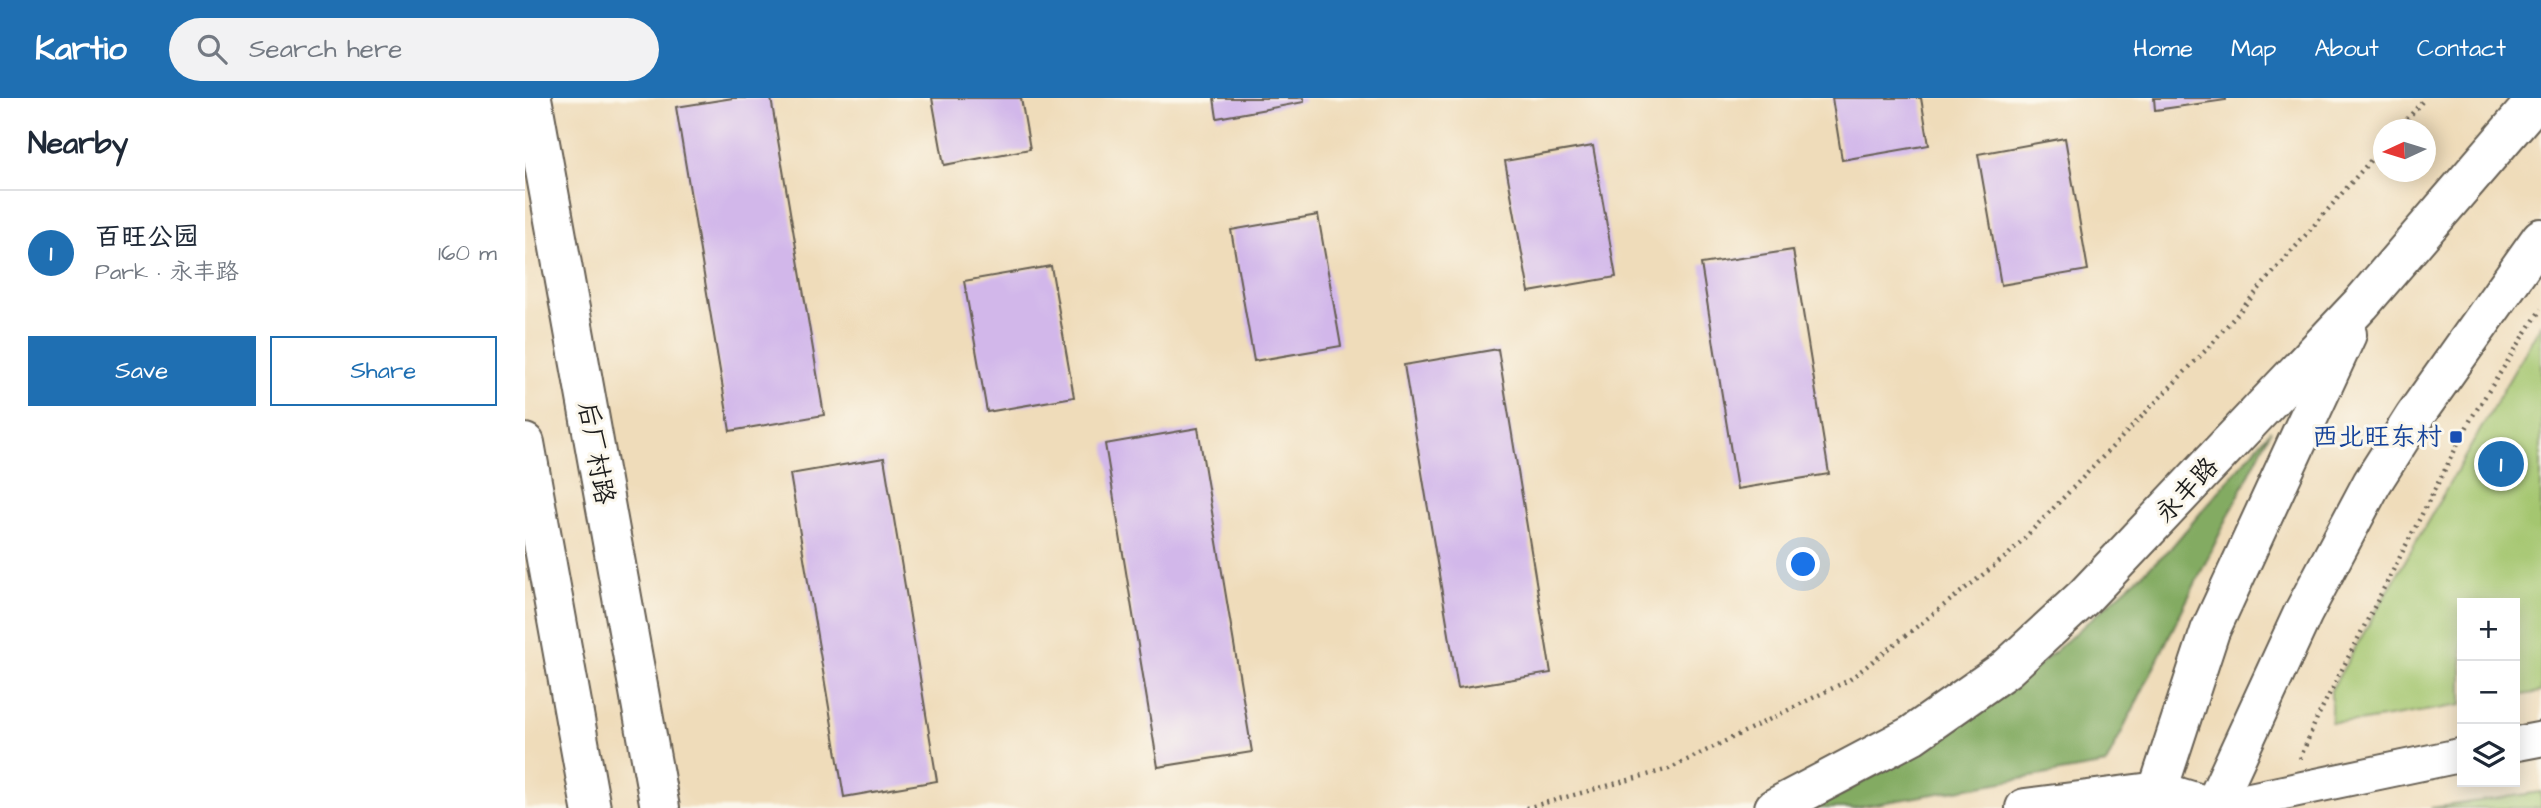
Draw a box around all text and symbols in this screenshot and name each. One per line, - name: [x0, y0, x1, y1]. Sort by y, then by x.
- search box: [169, 18, 659, 81]
- text: Kartio: [35, 26, 127, 72]
- icon: search: [193, 30, 231, 68]
- text: Search here: [249, 31, 402, 67]
- text: Home: [2133, 32, 2193, 66]
- text: Map: [2231, 32, 2276, 66]
- text: About: [2314, 32, 2379, 66]
- text: Contact: [2417, 32, 2506, 66]
- north arrow: [2373, 119, 2436, 182]
- text: Nearby: [28, 123, 128, 165]
- text: 百旺公园: [95, 219, 199, 255]
- text: 1: [50, 237, 52, 269]
- text: 160 m: [438, 237, 497, 269]
- text: Park · 永丰路: [95, 256, 239, 288]
- button: Save: [28, 336, 256, 406]
- button: Share: [270, 336, 497, 406]
- street label: 后厂村路: [569, 399, 623, 507]
- place label: 西北旺东村: [2312, 419, 2442, 455]
- marker: 西北旺东村: [2448, 429, 2464, 445]
- pin: 1: [2478, 438, 2524, 490]
- street label: 永丰路: [2147, 449, 2227, 531]
- your location: [1786, 547, 1820, 581]
- map controls: [2457, 598, 2520, 787]
- button: +: [2457, 598, 2520, 661]
- button: −: [2457, 661, 2520, 724]
- button: layers: [2457, 724, 2520, 787]

